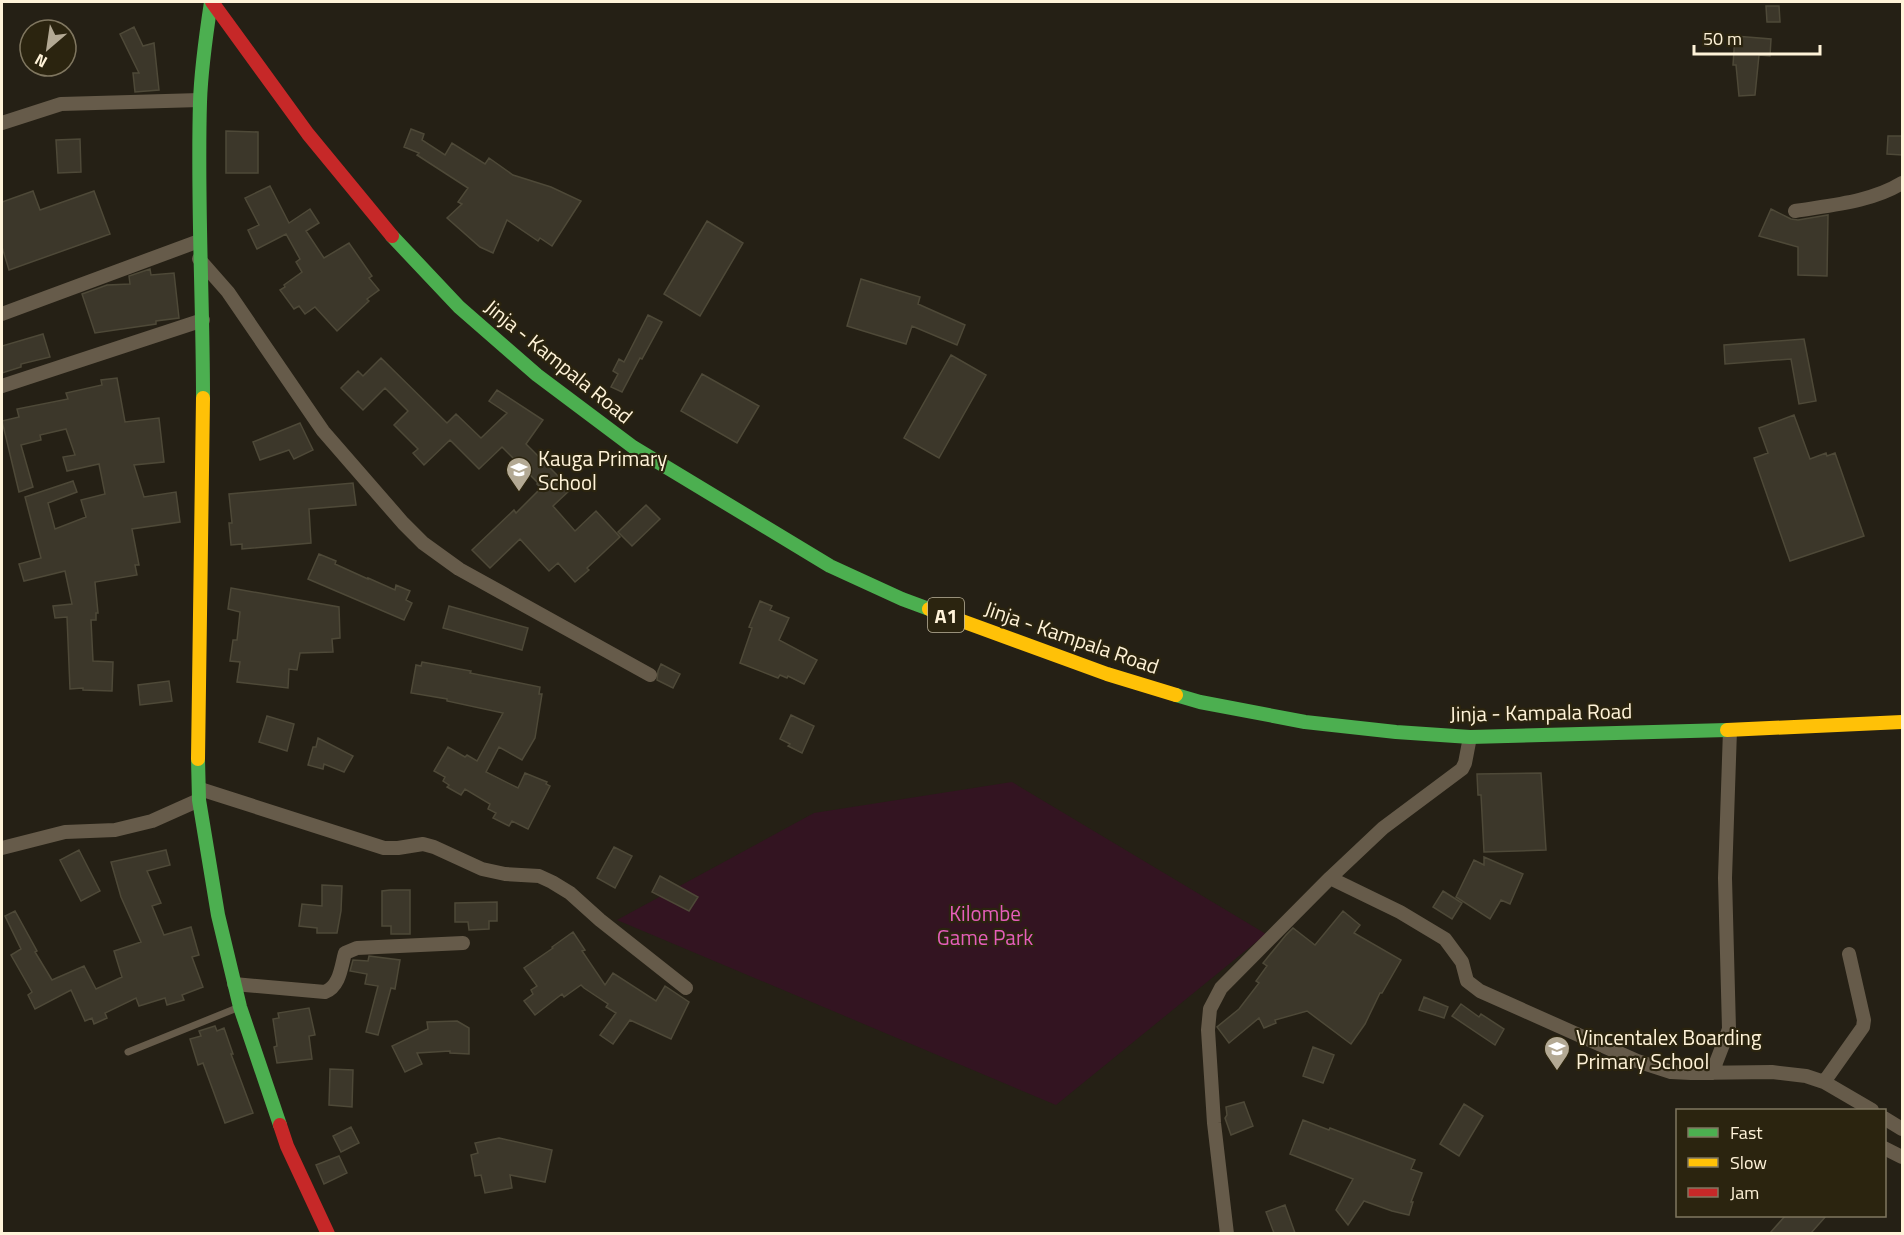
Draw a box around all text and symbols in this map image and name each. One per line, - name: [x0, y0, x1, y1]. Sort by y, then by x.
- north arrow: [18, 18, 78, 78]
- scale bar: [1694, 18, 1820, 56]
- text: 50 m: [1703, 25, 1742, 52]
- text: N: [30, 48, 51, 74]
- street label: Jinja - Kampala Road: [478, 291, 640, 431]
- place label: Kauga Primary School: [538, 442, 667, 498]
- school or university icon: Kauga Primary School: [504, 455, 534, 493]
- street label: Jinja - Kampala Road: [980, 592, 1164, 682]
- road number: A1: [928, 598, 964, 632]
- street label: Jinja - Kampala Road: [1449, 694, 1633, 730]
- park label: Kilombe Game Park: [937, 897, 1033, 953]
- place label: Vincentalex Boarding Primary School: [1576, 1021, 1762, 1077]
- school or university icon: Vincentalex Boarding Primary School: [1542, 1034, 1572, 1072]
- legend: [1676, 1109, 1886, 1217]
- text: Fast: [1730, 1119, 1763, 1146]
- text: Slow: [1730, 1149, 1767, 1176]
- text: Jam: [1730, 1179, 1759, 1206]

